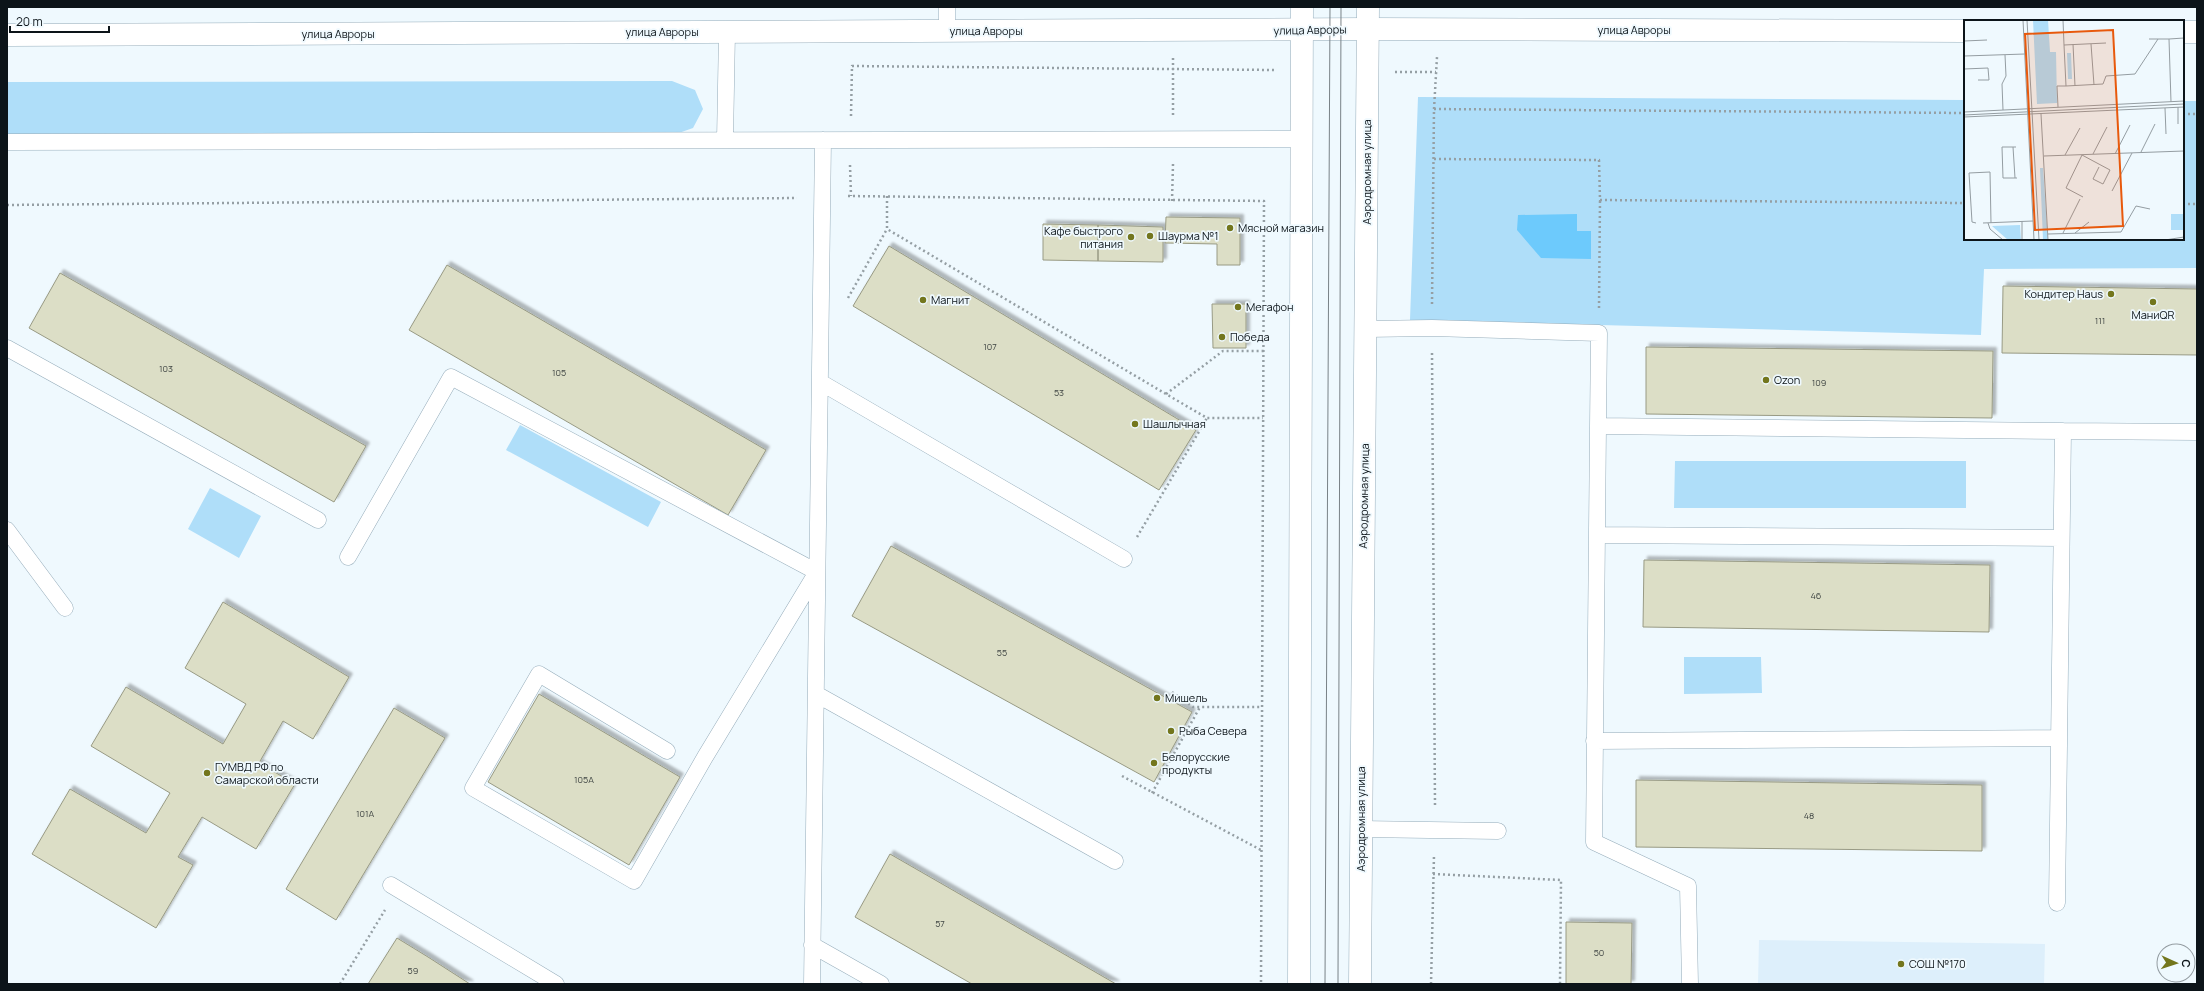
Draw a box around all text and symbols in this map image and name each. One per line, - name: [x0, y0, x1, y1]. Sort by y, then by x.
- scale bar: [10, 8, 109, 34]
- text: 20 m: [16, 13, 43, 30]
- inset map: [1964, 20, 2184, 240]
- street label: улица Авроры: [1273, 21, 1347, 38]
- street label: улица Авроры: [1597, 22, 1671, 37]
- street label: улица Авроры: [949, 23, 1023, 38]
- street label: улица Авроры: [625, 24, 699, 39]
- street label: улица Авроры: [301, 26, 375, 41]
- street label: Аэродромная улица: [1359, 119, 1374, 225]
- place label: Мясной магазин: [1238, 220, 1324, 235]
- place label: Кафе быстрого питания: [1044, 223, 1123, 251]
- marker: Мясной магазин: [1225, 223, 1235, 233]
- place label: Шаурма №1: [1158, 228, 1218, 243]
- marker: Шаурма №1: [1145, 231, 1155, 241]
- marker: Кафе быстрого питания: [1126, 232, 1136, 242]
- place label: Кондитер Haus: [2024, 286, 2103, 301]
- marker: Кондитер Haus: [2106, 289, 2116, 299]
- place label: Магнит: [931, 292, 970, 307]
- marker: Магнит: [918, 295, 928, 305]
- marker: МаниQR: [2148, 297, 2158, 307]
- place label: Мегафон: [1246, 299, 1294, 314]
- marker: Мегафон: [1233, 302, 1243, 312]
- place label: МаниQR: [2131, 307, 2175, 322]
- house number: 111: [2095, 314, 2105, 327]
- place label: Победа: [1230, 329, 1270, 344]
- marker: Победа: [1217, 332, 1227, 342]
- house number: 107: [983, 340, 997, 353]
- house number: 103: [159, 362, 173, 375]
- house number: 105: [552, 366, 566, 379]
- place label: Ozon: [1774, 372, 1800, 387]
- marker: Ozon: [1761, 375, 1771, 385]
- house number: 109: [1812, 376, 1826, 389]
- house number: 53: [1054, 386, 1064, 399]
- place label: Шашлычная: [1143, 416, 1206, 431]
- marker: Шашлычная: [1130, 419, 1140, 429]
- street label: Аэродромная улица: [1355, 443, 1372, 549]
- house number: 46: [1811, 589, 1822, 602]
- house number: 55: [997, 646, 1007, 659]
- place label: Мишель: [1165, 690, 1208, 705]
- marker: Мишель: [1152, 693, 1162, 703]
- place label: Рыба Севера: [1179, 723, 1247, 738]
- marker: Рыба Севера: [1166, 726, 1176, 736]
- place label: Белорусские продукты: [1162, 749, 1231, 777]
- marker: Белорусские продукты: [1149, 758, 1159, 768]
- place label: ГУМВД РФ по Самарской области: [215, 759, 319, 787]
- street label: Аэродромная улица: [1353, 766, 1368, 872]
- marker: ГУМВД РФ по Самарской области: [202, 768, 212, 778]
- house number: 105А: [574, 773, 594, 786]
- house number: 101А: [356, 807, 374, 820]
- house number: 48: [1804, 809, 1814, 822]
- house number: 57: [935, 917, 945, 930]
- north arrow: [2156, 943, 2196, 983]
- house number: 50: [1594, 946, 1604, 959]
- place label: СОШ №170: [1909, 956, 1966, 971]
- marker: СОШ №170: [1896, 959, 1906, 969]
- text: С: [2179, 959, 2194, 968]
- house number: 59: [408, 964, 418, 977]

